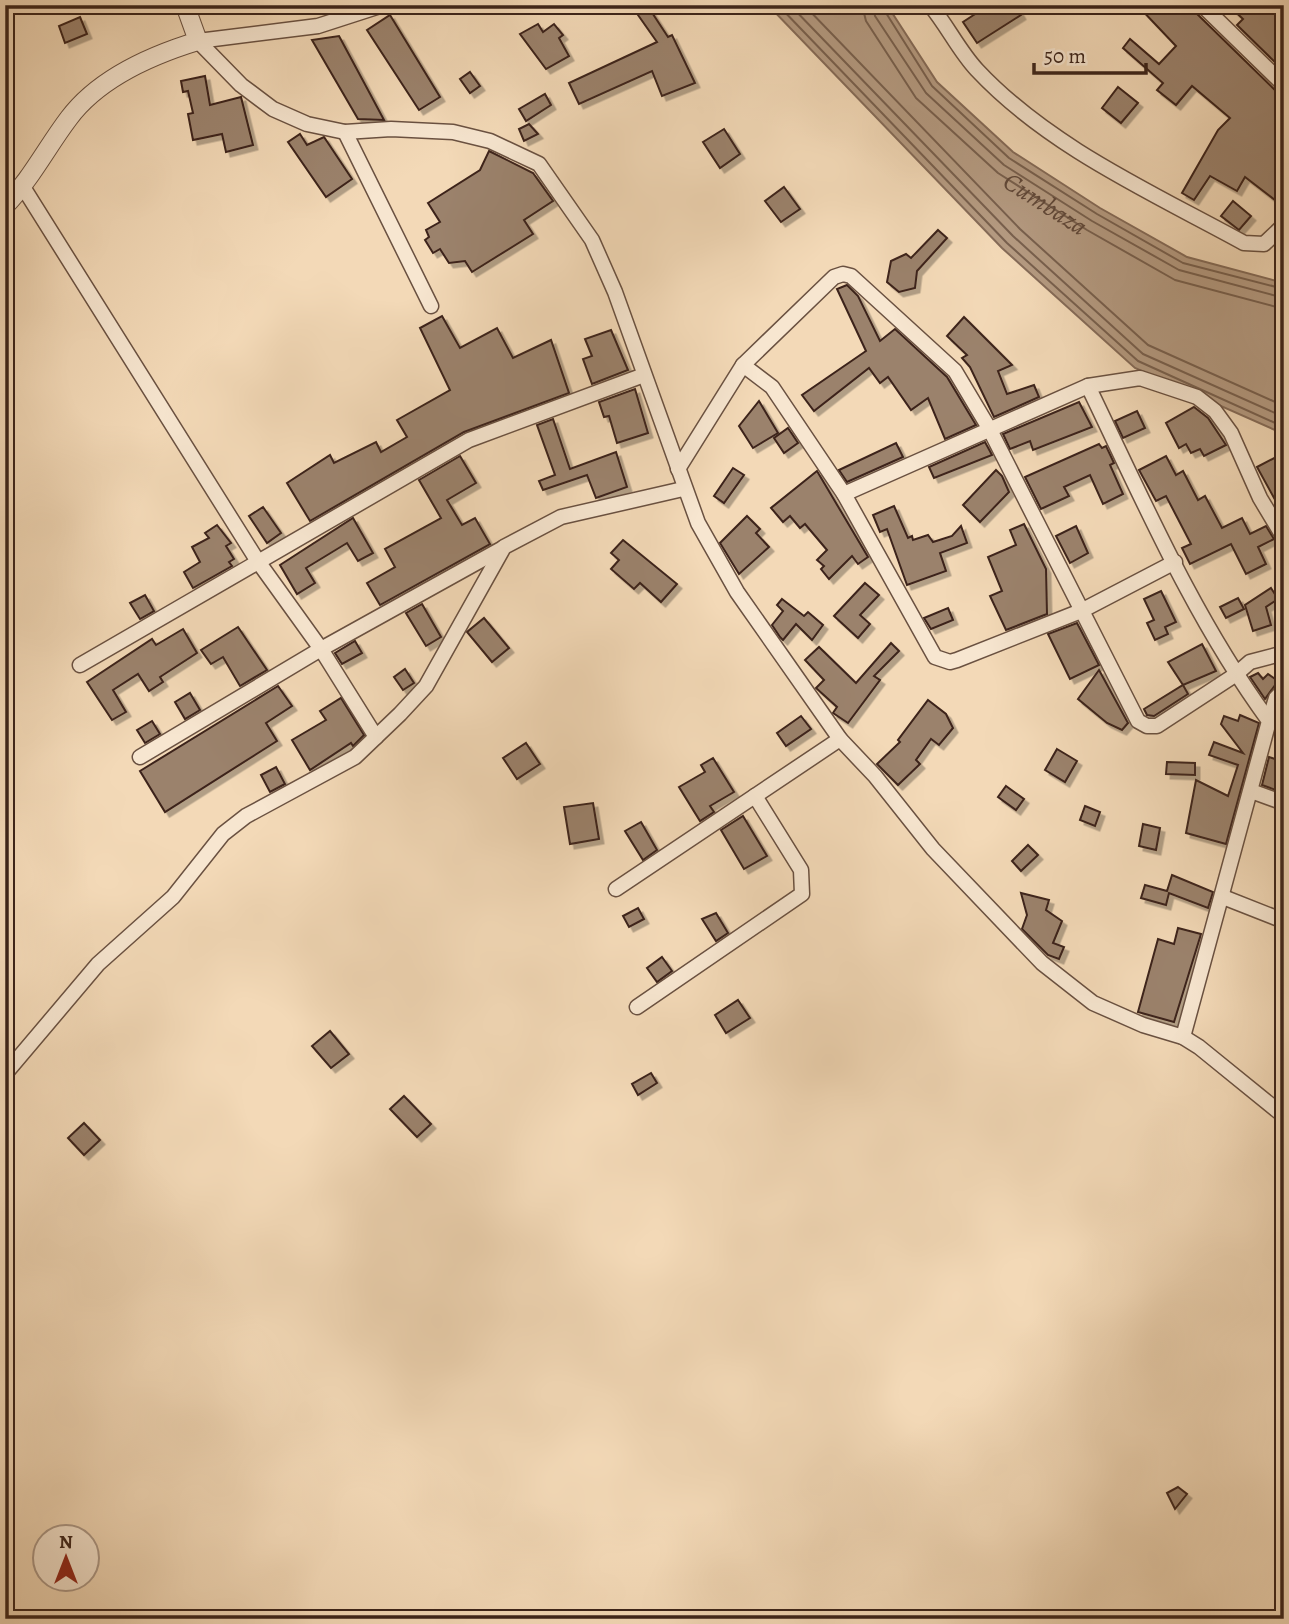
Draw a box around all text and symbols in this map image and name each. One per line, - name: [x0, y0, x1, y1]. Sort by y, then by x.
- scale bar: [1034, 32, 1146, 76]
- text: 50 m: [1044, 42, 1086, 70]
- water label: Cumbaza: [997, 164, 1094, 244]
- north arrow: [32, 1522, 102, 1592]
- text: N: [59, 1529, 73, 1555]

